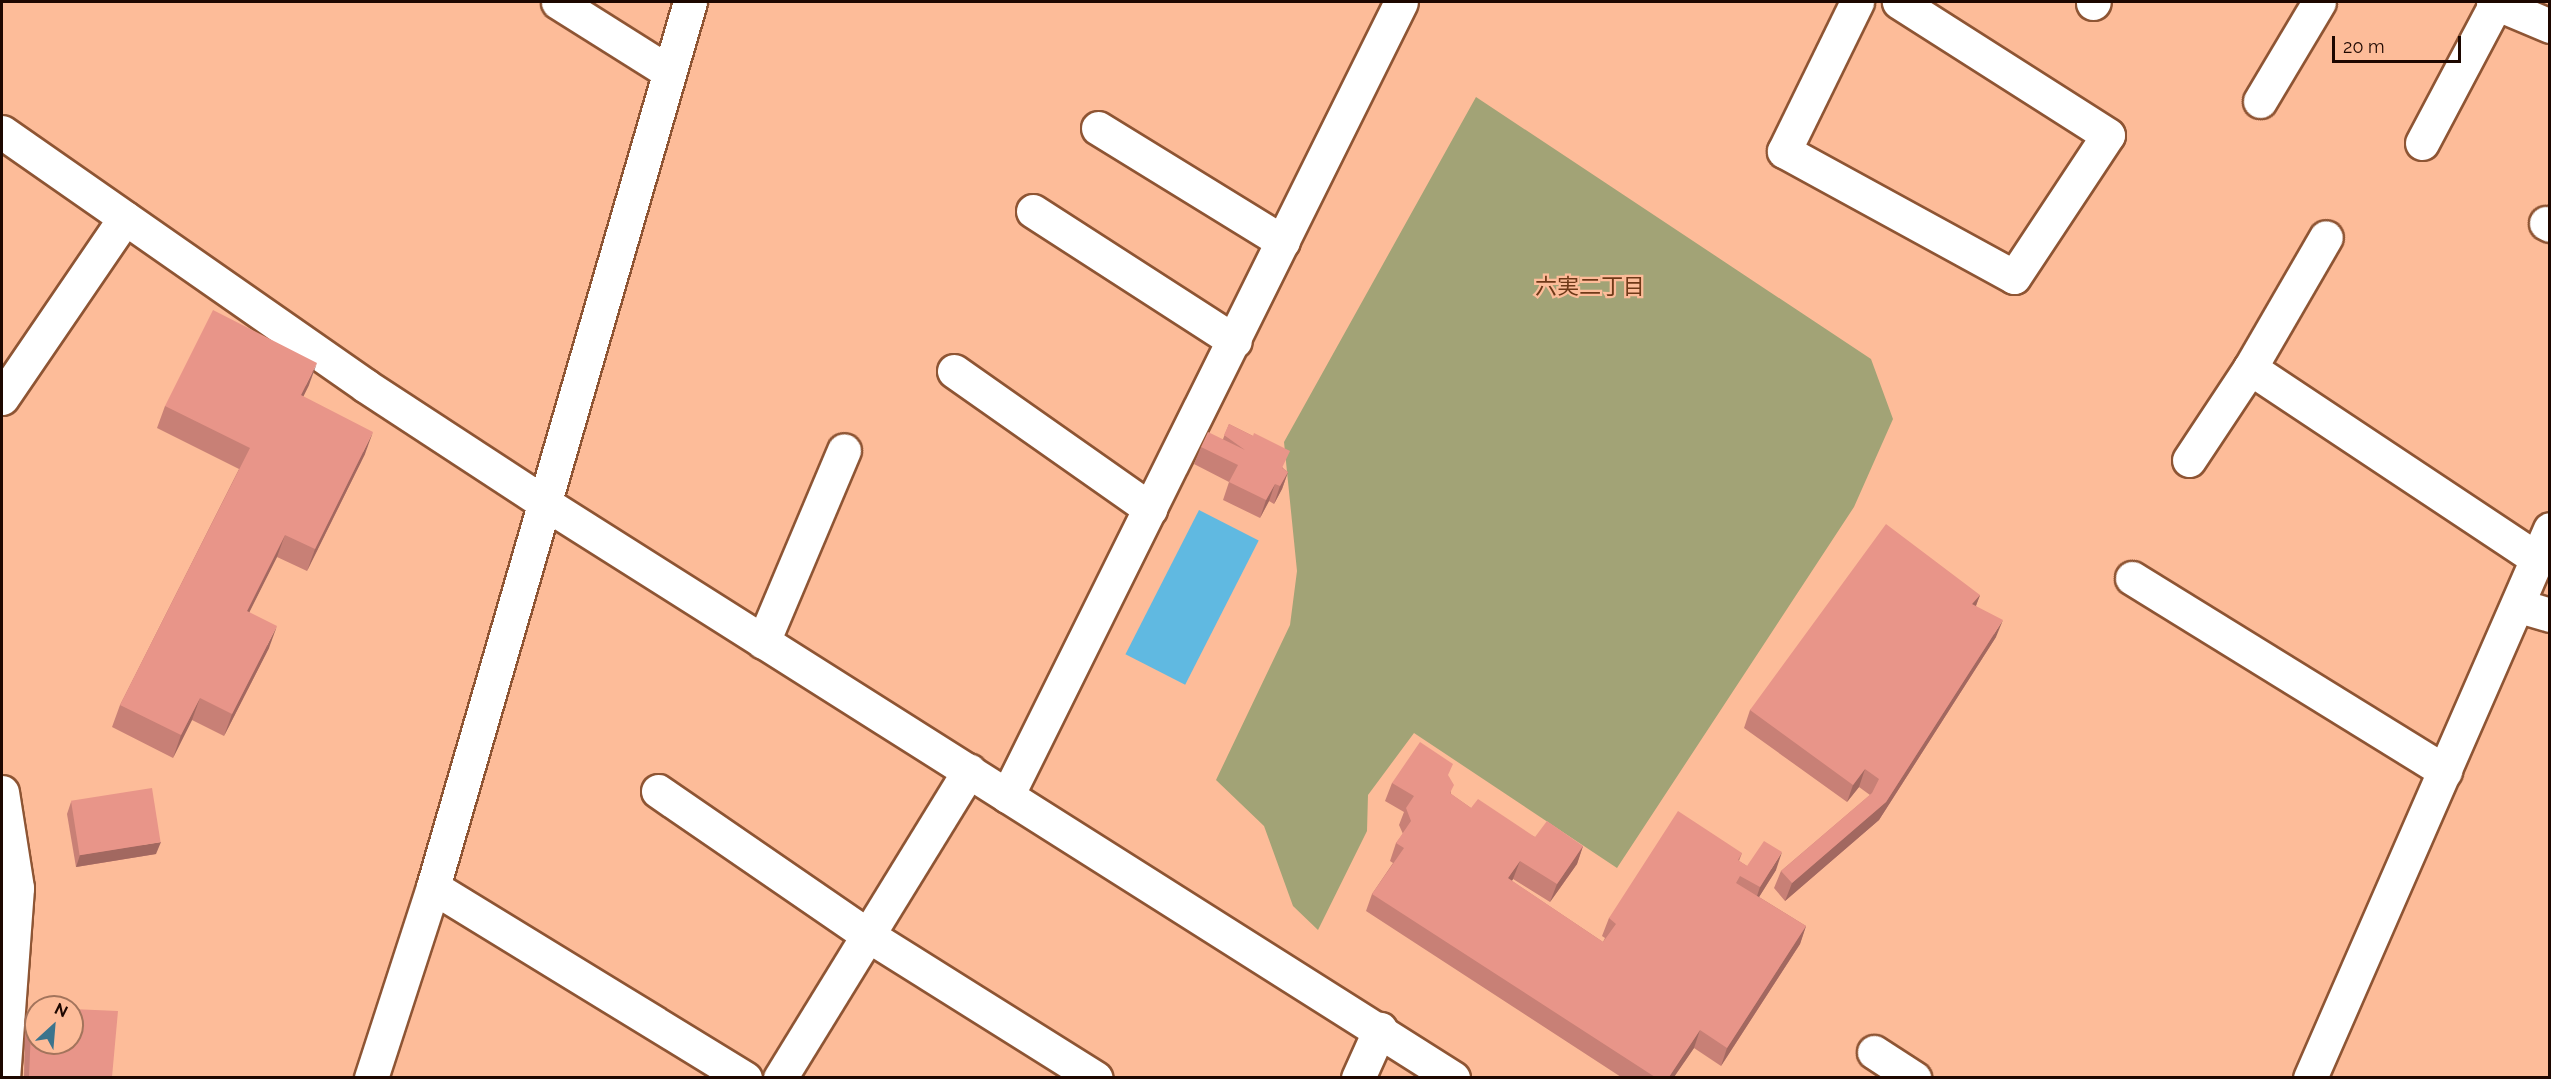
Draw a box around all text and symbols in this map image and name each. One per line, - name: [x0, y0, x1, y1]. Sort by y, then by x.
- scale bar: [2335, 24, 2464, 62]
- text: 20 m: [2343, 36, 2385, 57]
- district label: 六実二丁目: [1535, 274, 1645, 300]
- north arrow: [24, 995, 84, 1055]
- text: N: [52, 999, 71, 1021]

